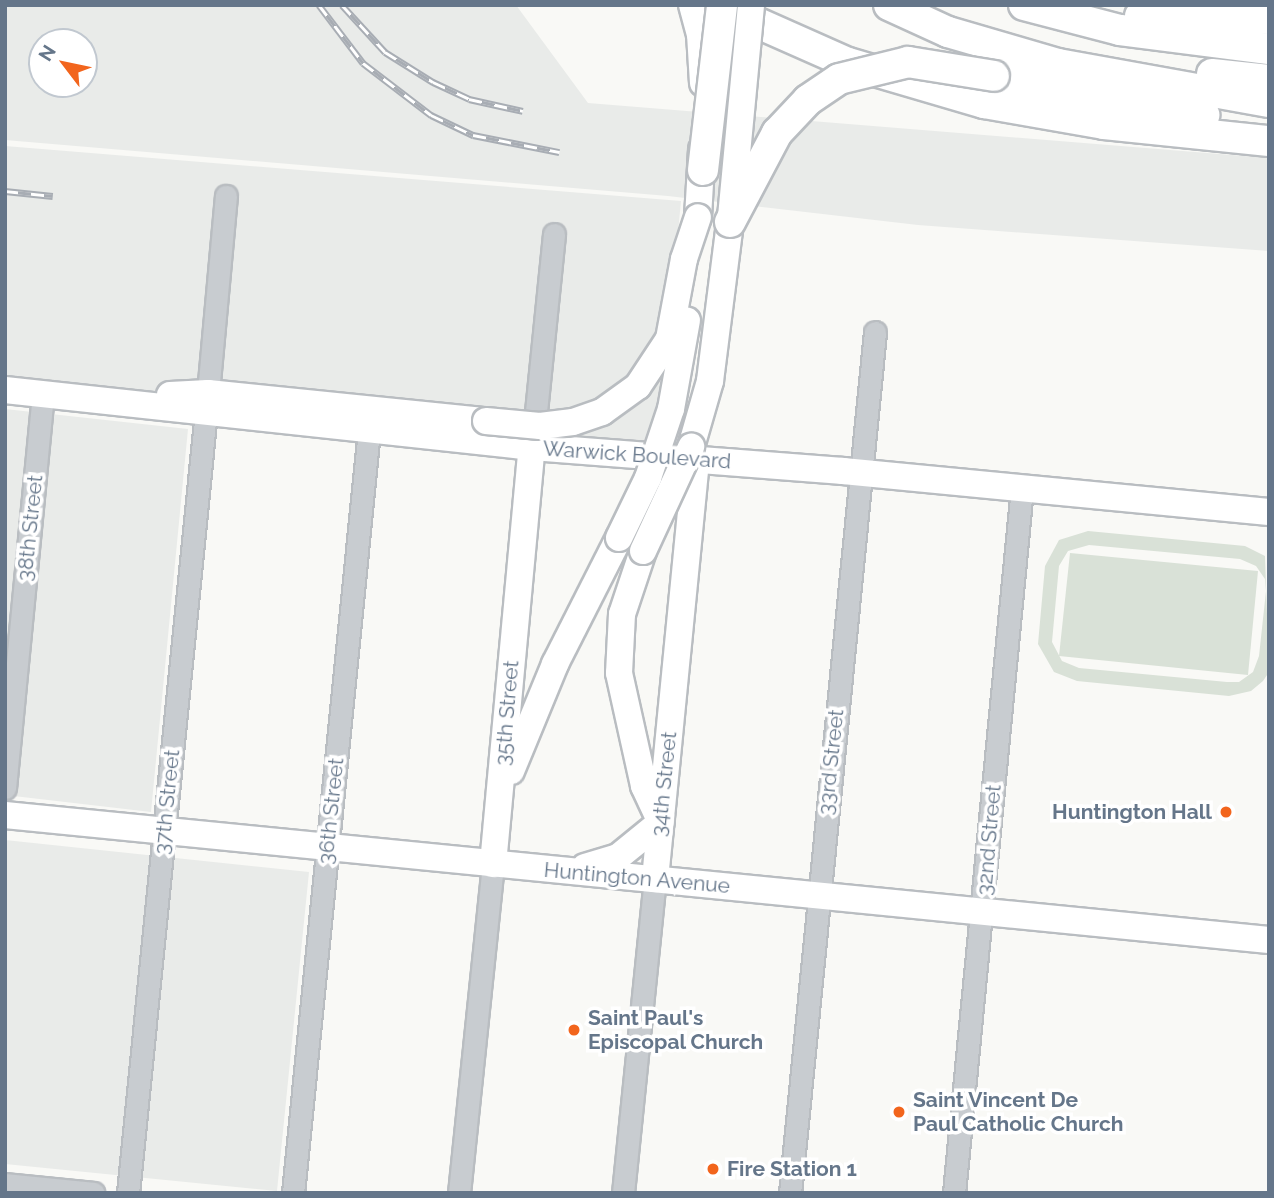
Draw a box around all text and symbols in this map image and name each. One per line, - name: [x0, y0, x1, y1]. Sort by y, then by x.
- north arrow: [28, 28, 98, 98]
- text: N: [34, 41, 60, 65]
- street label: Warwick Boulevard: [542, 436, 732, 474]
- street label: 38th Street: [12, 474, 48, 582]
- street label: 35th Street: [490, 659, 524, 767]
- street label: 33rd Street: [813, 708, 849, 816]
- street label: 34th Street: [646, 730, 682, 838]
- street label: 37th Street: [149, 748, 185, 856]
- street label: 36th Street: [313, 757, 349, 865]
- street label: 32nd Street: [972, 784, 1006, 896]
- place label: Huntington Hall: [1052, 799, 1212, 825]
- marker: Huntington Hall: [1218, 804, 1234, 820]
- street label: Huntington Avenue: [542, 857, 732, 899]
- place label: Saint Paul's Episcopal Church: [588, 1005, 764, 1055]
- marker: Saint Paul's Episcopal Church: [566, 1022, 582, 1038]
- place label: Saint Vincent De Paul Catholic Church: [913, 1087, 1124, 1137]
- marker: Saint Vincent De Paul Catholic Church: [891, 1104, 907, 1120]
- place label: Fire Station 1: [727, 1156, 857, 1182]
- marker: Fire Station 1: [705, 1161, 721, 1177]

